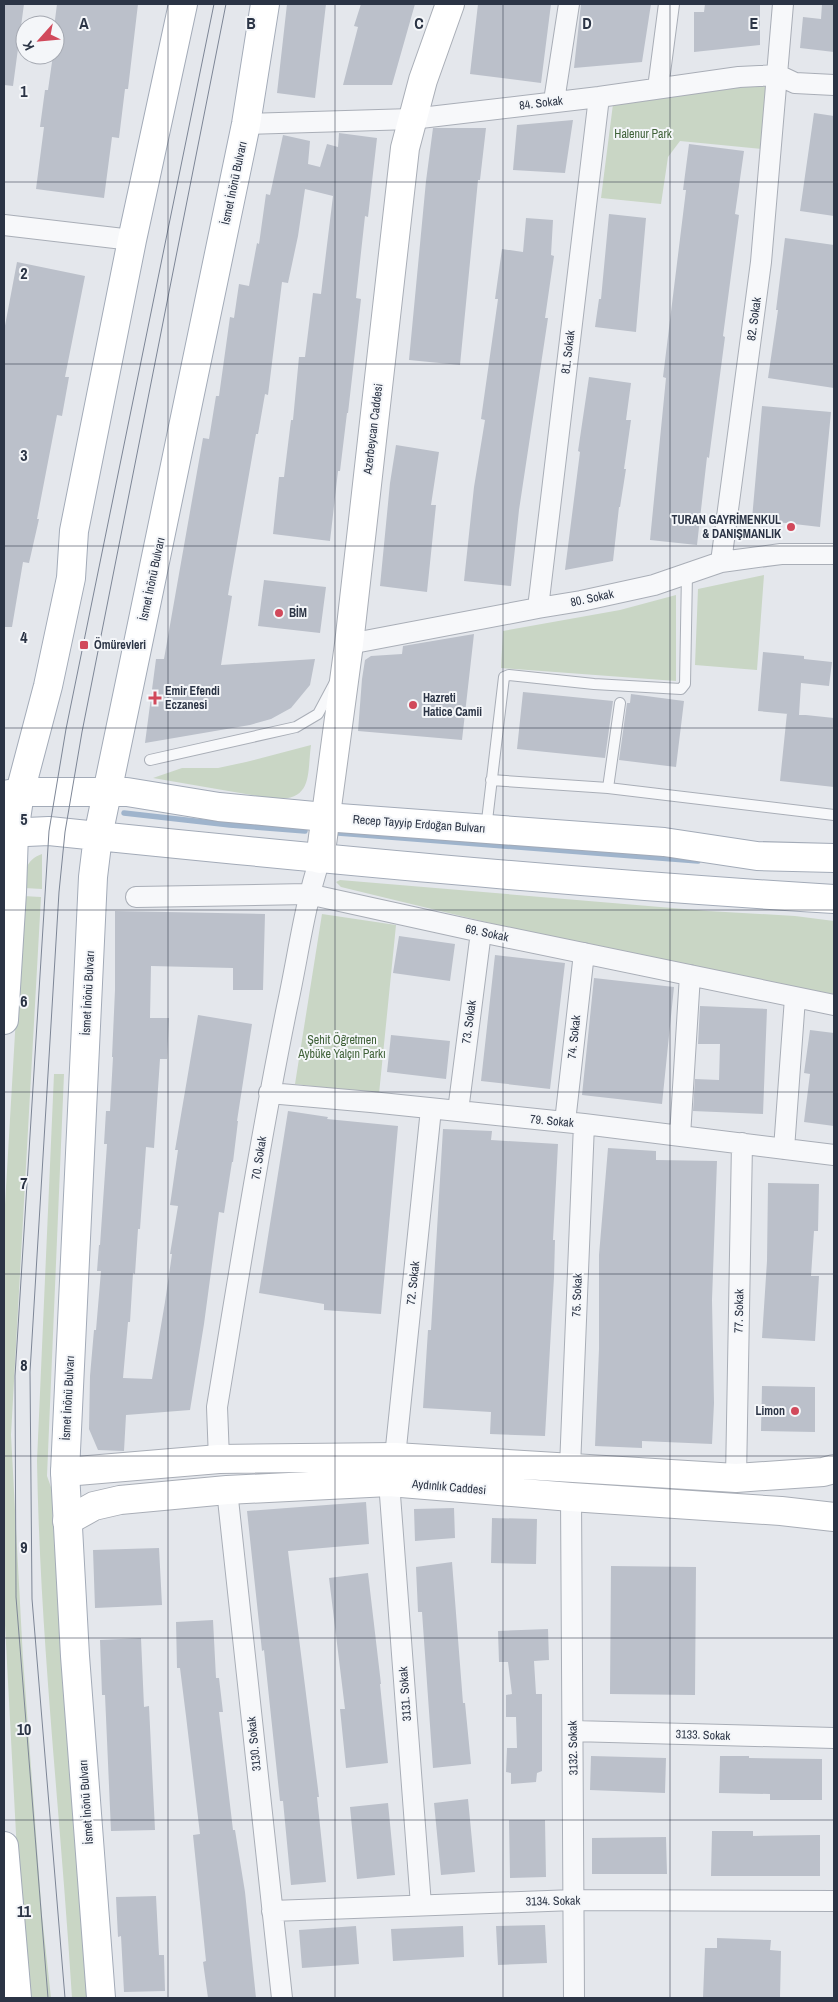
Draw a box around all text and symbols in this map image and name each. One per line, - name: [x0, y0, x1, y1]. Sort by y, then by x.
- text: A: [79, 12, 89, 34]
- text: B: [246, 12, 256, 34]
- text: C: [414, 12, 424, 34]
- text: D: [582, 12, 592, 34]
- text: E: [750, 12, 759, 34]
- north arrow: [15, 15, 65, 65]
- text: K: [18, 37, 38, 54]
- text: 1: [20, 80, 28, 102]
- street label: 84. Sokak: [518, 92, 564, 114]
- park label: Halenur Park: [614, 126, 672, 142]
- street label: İsmet İnönü Bulvarı: [217, 140, 251, 226]
- text: 2: [20, 262, 28, 284]
- street label: 82. Sokak: [743, 296, 765, 342]
- street label: 81. Sokak: [557, 329, 579, 375]
- street label: Azerbeycan Caddesi: [359, 383, 387, 476]
- text: 3: [20, 444, 28, 466]
- place label: TURAN GAYRİMENKUL & DANIŞMANLIK: [671, 512, 782, 542]
- marker: TURAN GAYRİMENKUL & DANIŞMANLIK: [785, 521, 797, 533]
- street label: İsmet İnönü Bulvarı: [135, 536, 169, 622]
- street label: 80. Sokak: [569, 586, 615, 610]
- place label: BİM: [289, 605, 307, 621]
- marker: BİM: [273, 607, 285, 619]
- text: 4: [20, 626, 28, 648]
- place label: Ömürevleri: [94, 636, 146, 653]
- marker: Ömürevleri: [78, 639, 90, 651]
- place label: Emir Efendi Eczanesi: [165, 683, 220, 713]
- place label: Hazreti Hatice Camii: [423, 690, 482, 720]
- marker: Emir Efendi Eczanesi: [149, 692, 161, 704]
- marker: Hazreti Hatice Camii: [407, 699, 419, 711]
- text: 5: [20, 808, 28, 830]
- street label: Recep Tayyip Erdoğan Bulvarı: [352, 811, 486, 837]
- street label: 69. Sokak: [464, 921, 510, 945]
- street label: İsmet İnönü Bulvarı: [78, 950, 98, 1036]
- text: 6: [20, 990, 28, 1012]
- street label: 73. Sokak: [458, 999, 480, 1045]
- street label: 74. Sokak: [564, 1014, 584, 1060]
- park label: Şehit Öğretmen Aybüke Yalçın Parkı: [297, 1031, 386, 1062]
- street label: 79. Sokak: [530, 1111, 575, 1131]
- street label: 70. Sokak: [248, 1135, 270, 1181]
- text: 7: [20, 1172, 28, 1194]
- street label: 72. Sokak: [403, 1260, 423, 1306]
- street label: 75. Sokak: [568, 1273, 586, 1317]
- street label: 77. Sokak: [731, 1289, 747, 1333]
- text: 8: [20, 1354, 28, 1376]
- street label: İsmet İnönü Bulvarı: [58, 1355, 78, 1441]
- place label: Limon: [755, 1403, 785, 1419]
- marker: Limon: [789, 1405, 801, 1417]
- street label: Aydınlık Caddesi: [410, 1476, 487, 1498]
- text: 9: [20, 1536, 28, 1558]
- street label: 3131. Sokak: [395, 1666, 415, 1722]
- street label: 3130. Sokak: [243, 1716, 265, 1772]
- text: 10: [17, 1718, 31, 1740]
- street label: 3132. Sokak: [565, 1720, 581, 1775]
- street label: 3133. Sokak: [675, 1726, 731, 1744]
- street label: İsmet İnönü Bulvarı: [75, 1759, 97, 1845]
- street label: 3134. Sokak: [526, 1893, 581, 1909]
- text: 11: [17, 1900, 32, 1922]

